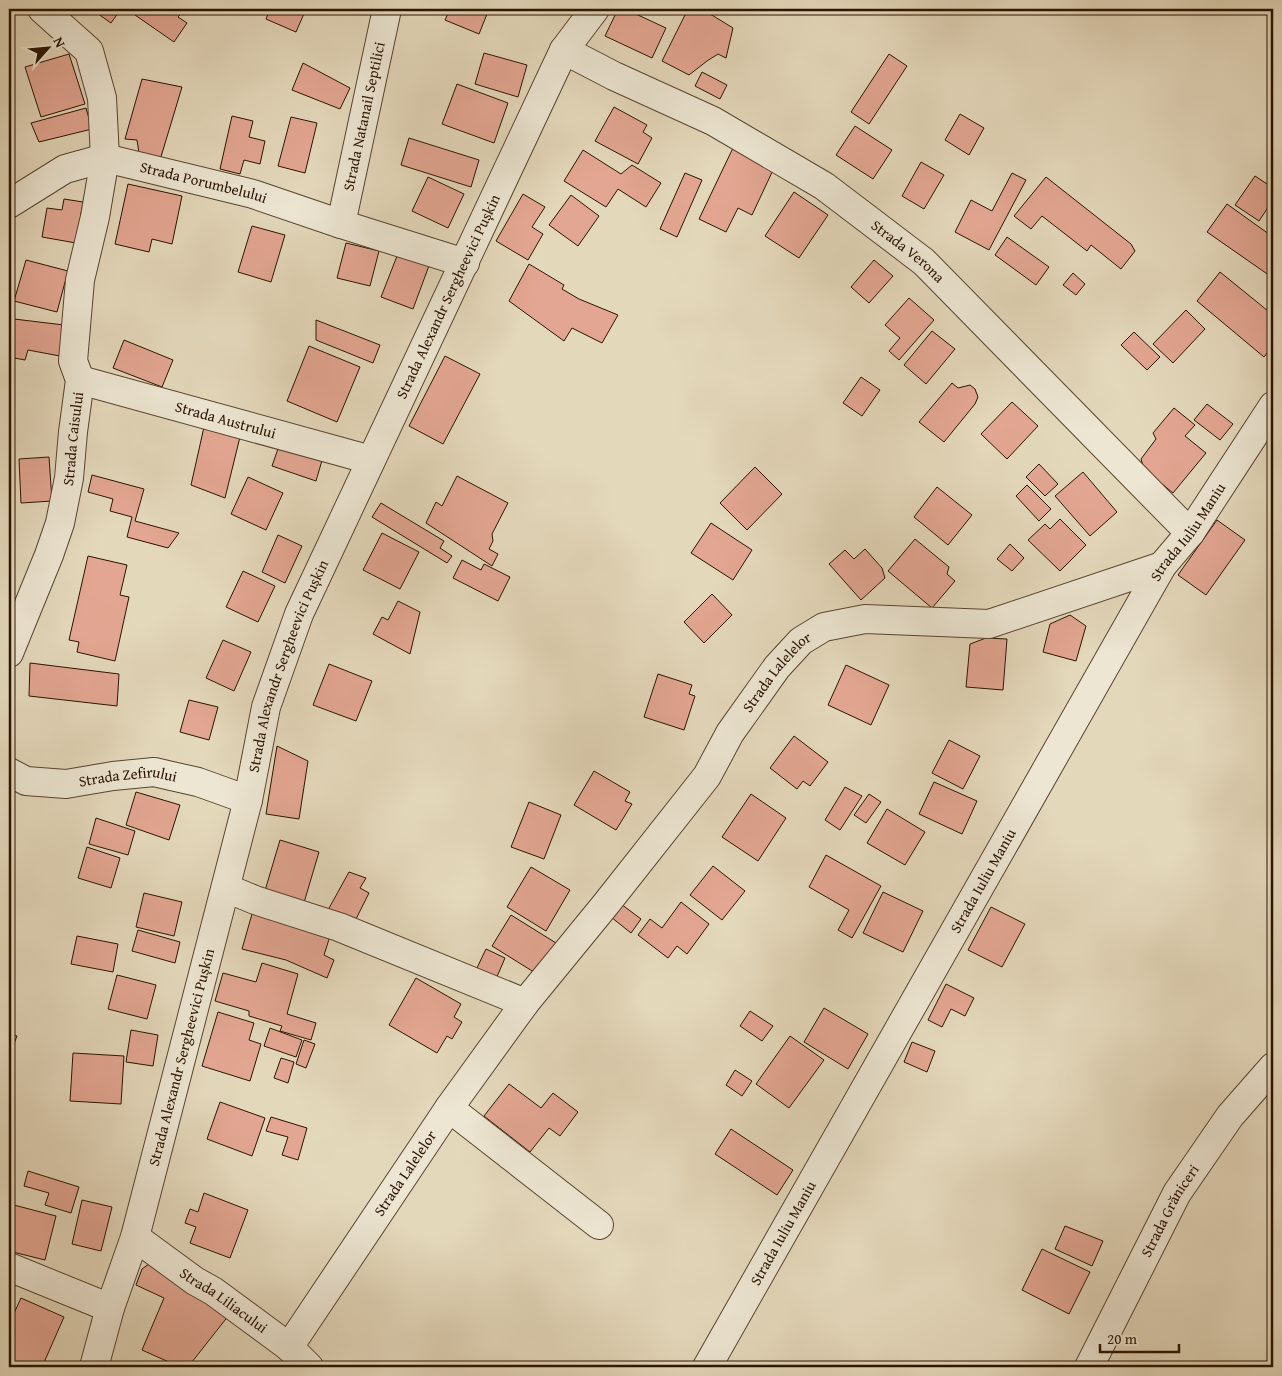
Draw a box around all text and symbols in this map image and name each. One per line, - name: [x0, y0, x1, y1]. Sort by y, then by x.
- north arrow: [22, 22, 72, 72]
- text: N: [49, 33, 71, 51]
- street label: Strada Natanail Septilici: [337, 40, 390, 193]
- street label: Strada Porumbelului: [138, 156, 270, 208]
- street label: Strada Alexandr Sergheevici Pușkin: [391, 190, 505, 402]
- street label: Strada Verona: [867, 215, 950, 287]
- street label: Strada Caisului: [57, 390, 88, 488]
- street label: Strada Austrului: [173, 396, 278, 443]
- street label: Strada Iuliu Maniu: [1145, 478, 1231, 585]
- street label: Strada Alexandr Sergheevici Pușkin: [243, 556, 333, 774]
- street label: Strada Lalelelor: [737, 626, 815, 716]
- street label: Strada Zefirului: [77, 761, 179, 792]
- street label: Strada Iuliu Maniu: [945, 824, 1021, 937]
- street label: Strada Alexandr Sergheevici Pușkin: [143, 946, 219, 1168]
- street label: Strada Lalelelor: [369, 1126, 441, 1220]
- street label: Strada Grăniceri: [1135, 1160, 1204, 1260]
- street label: Strada Iuliu Maniu: [745, 1176, 821, 1289]
- street label: Strada Liliacului: [176, 1262, 272, 1338]
- scale bar: [1100, 1321, 1178, 1353]
- text: 20 m: [1107, 1328, 1138, 1349]

